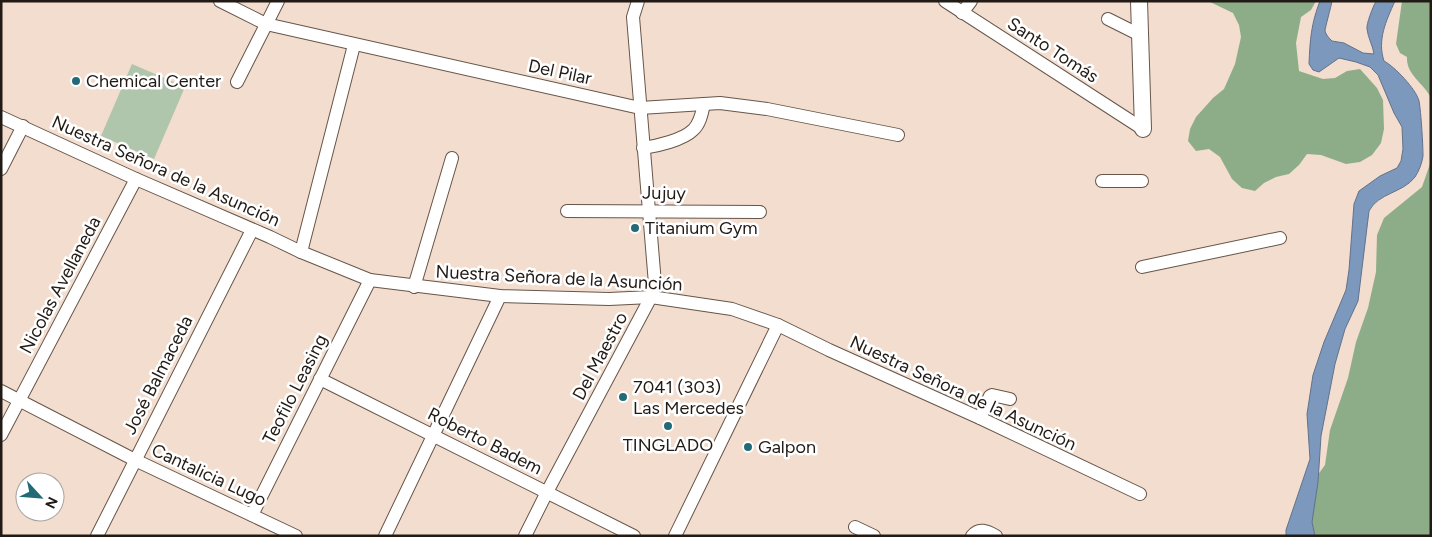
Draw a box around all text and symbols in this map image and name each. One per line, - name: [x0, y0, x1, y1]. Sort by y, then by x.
- street label: Santo Tomás: [1003, 12, 1103, 88]
- street label: Del Pilar: [526, 55, 594, 89]
- place label: Chemical Center: [86, 70, 221, 92]
- marker: Chemical Center: [70, 75, 82, 87]
- street label: Nuestra Señora de la Asunción: [49, 111, 283, 231]
- street label: Jujuy: [642, 182, 687, 204]
- street label: Nicolas Avellaneda: [15, 213, 105, 357]
- place label: Titanium Gym: [645, 217, 758, 239]
- marker: Titanium Gym: [629, 222, 641, 234]
- street label: Nuestra Señora de la Asunción: [435, 261, 683, 295]
- street label: Del Maestro: [568, 308, 632, 404]
- street label: José Balmaceda: [119, 312, 197, 438]
- street label: Teofilo Leasing: [258, 330, 332, 448]
- street label: Nuestra Señora de la Asunción: [846, 331, 1080, 455]
- place label: 7041 (303) Las Mercedes: [633, 376, 744, 419]
- marker: 7041 (303) Las Mercedes: [617, 391, 629, 403]
- street label: Roberto Badem: [424, 403, 546, 479]
- marker: TINGLADO: [662, 420, 674, 432]
- place label: TINGLADO: [623, 434, 713, 456]
- place label: Galpon: [758, 436, 816, 458]
- street label: Cantalicia Lugo: [148, 439, 270, 511]
- marker: Galpon: [742, 441, 754, 453]
- north arrow: [15, 472, 65, 522]
- text: N: [41, 494, 61, 511]

